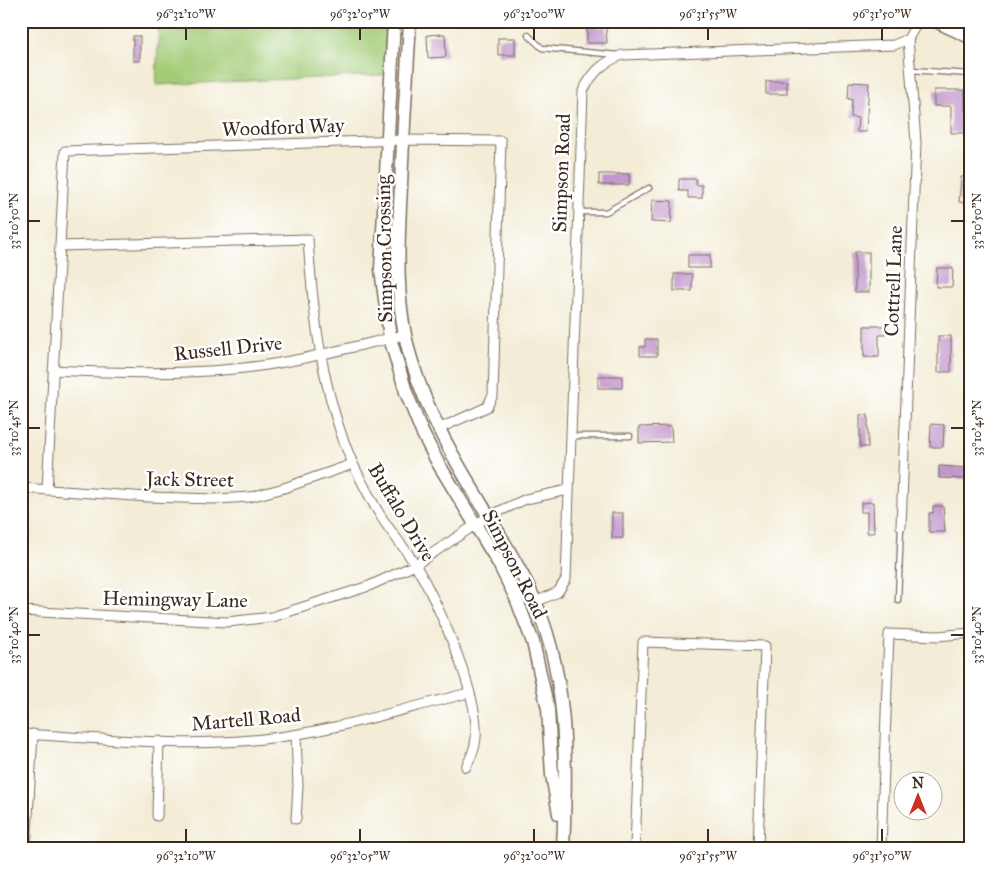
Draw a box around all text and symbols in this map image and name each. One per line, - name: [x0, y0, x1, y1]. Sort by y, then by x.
- text: 96°32'10"W: [156, 7, 216, 21]
- text: 96°32'05"W: [330, 7, 391, 21]
- text: 96°32'00"W: [503, 7, 565, 21]
- text: 96°31'55"W: [679, 7, 737, 21]
- text: 96°31'50"W: [852, 7, 912, 21]
- street label: Woodford Way: [221, 113, 345, 141]
- street label: Simpson Road: [547, 113, 575, 233]
- street label: Simpson Crossing: [371, 174, 398, 323]
- text: 33°10'50"N: [7, 193, 21, 249]
- text: 33°10'50"N: [970, 193, 984, 249]
- street label: Cottrell Lane: [879, 225, 907, 337]
- street label: Russell Drive: [173, 330, 283, 366]
- text: 33°10'45"N: [7, 400, 21, 456]
- text: 33°10'45"N: [970, 400, 984, 456]
- street label: Buffalo Drive: [363, 459, 441, 565]
- street label: Jack Street: [144, 466, 234, 493]
- street label: Simpson Road: [477, 505, 553, 623]
- street label: Hemingway Lane: [102, 586, 248, 613]
- text: 33°10'40"N: [7, 606, 21, 664]
- text: 33°10'40"N: [970, 606, 984, 664]
- street label: Martell Road: [190, 702, 302, 736]
- north arrow: [894, 772, 944, 822]
- text: N: [912, 775, 924, 792]
- text: 96°32'10"W: [156, 849, 216, 863]
- text: 96°32'05"W: [330, 849, 391, 863]
- text: 96°32'00"W: [503, 849, 565, 863]
- text: 96°31'55"W: [679, 849, 737, 863]
- text: 96°31'50"W: [852, 849, 912, 863]

